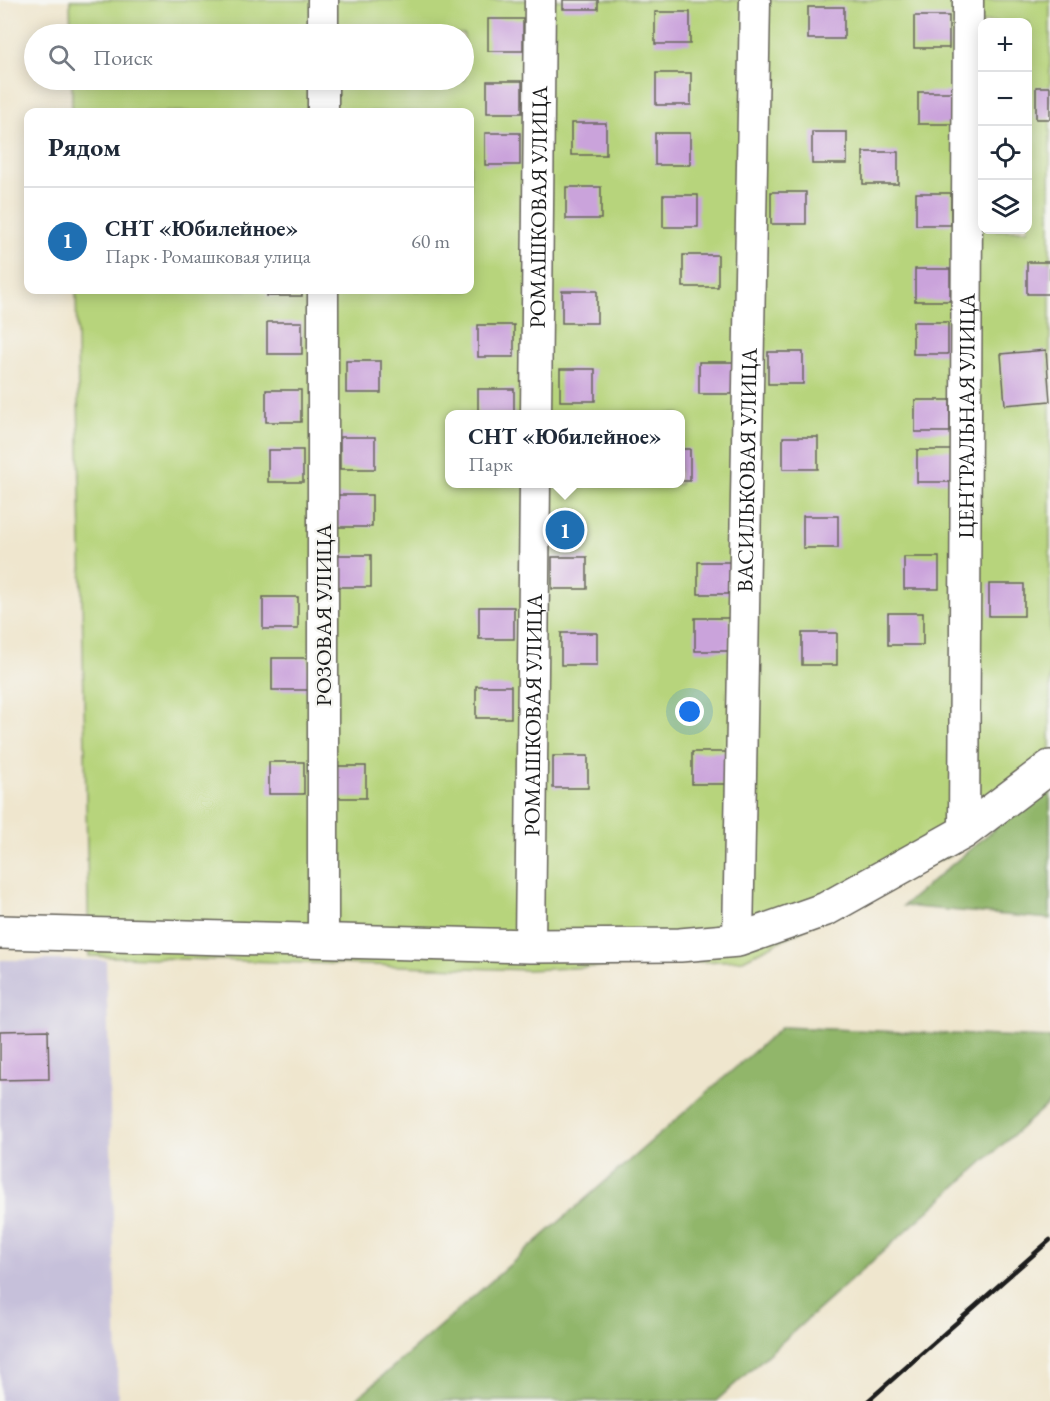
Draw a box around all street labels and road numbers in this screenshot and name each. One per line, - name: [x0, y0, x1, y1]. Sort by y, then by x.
- street label: РОМАШКОВАЯ УЛИЦА: [522, 85, 554, 328]
- street label: ЦЕНТРАЛЬНАЯ УЛИЦА: [951, 292, 981, 539]
- street label: ВАСИЛЬКОВАЯ УЛИЦА: [730, 347, 763, 592]
- street label: РОЗОВАЯ УЛИЦА: [309, 523, 338, 706]
- street label: РОМАШКОВАЯ УЛИЦА: [517, 593, 548, 836]

